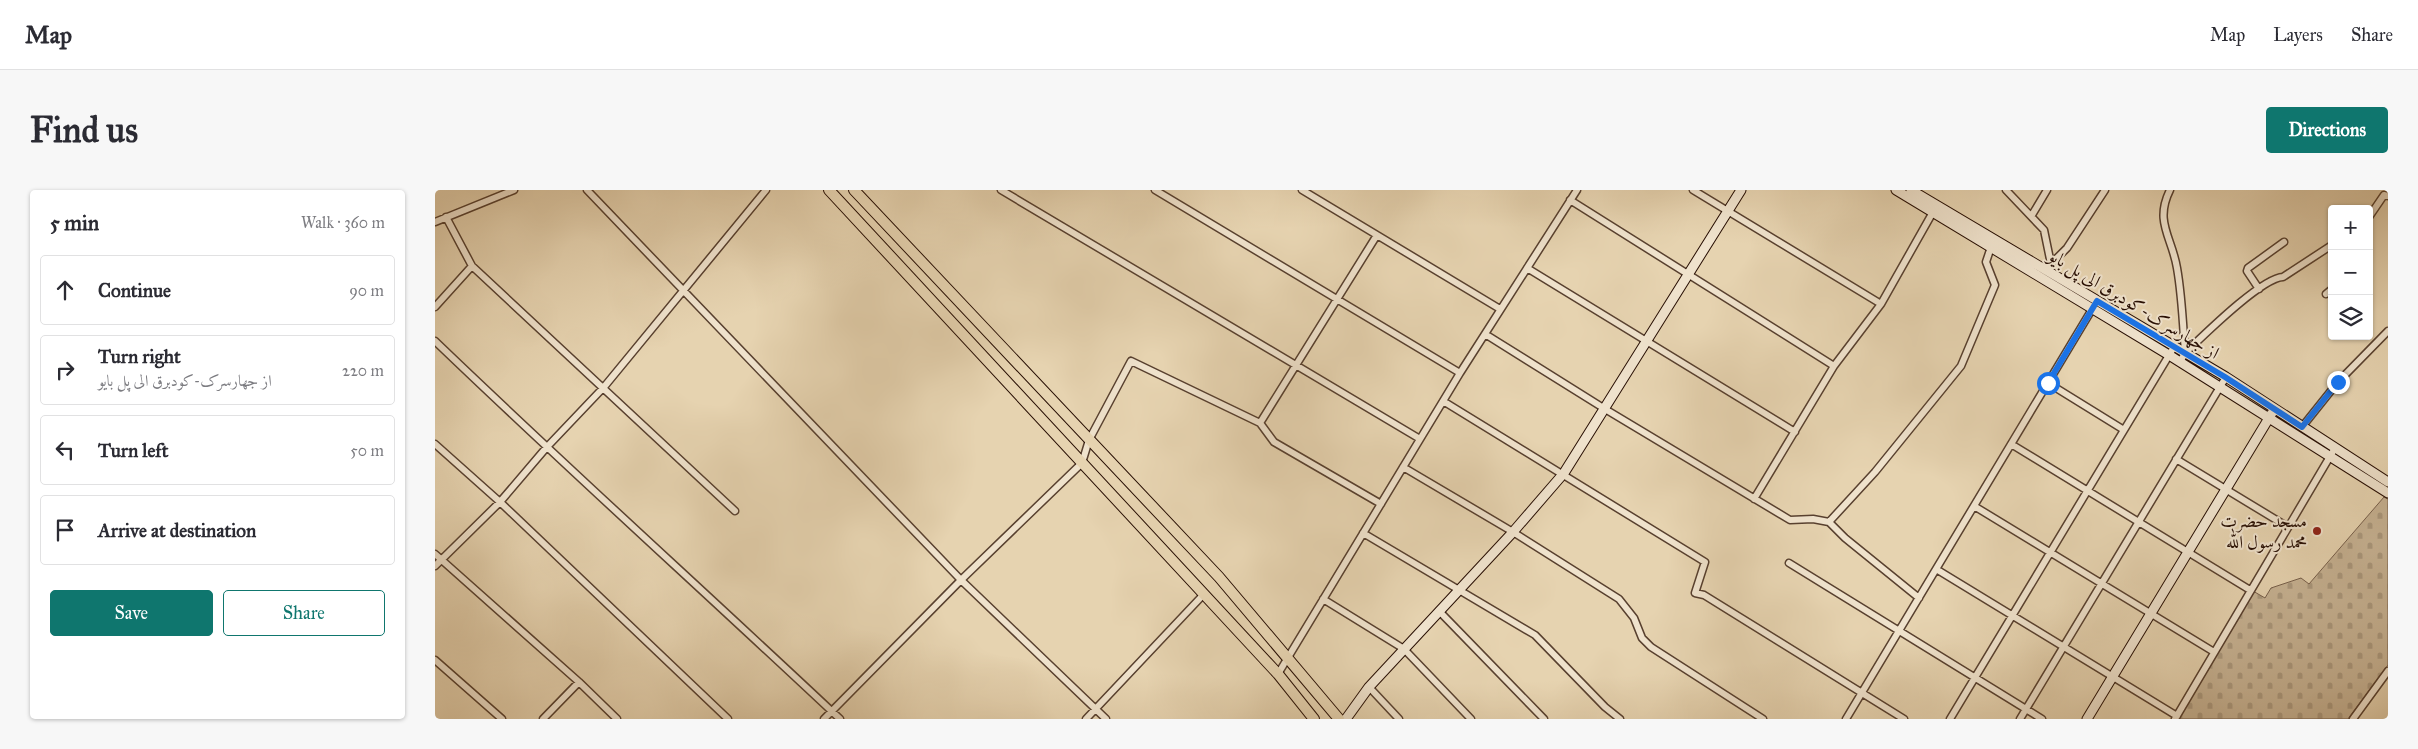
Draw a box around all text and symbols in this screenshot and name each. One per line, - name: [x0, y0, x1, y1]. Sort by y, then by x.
- text: Map: [25, 20, 72, 50]
- text: Map: [2210, 24, 2245, 46]
- text: Layers: [2273, 24, 2323, 46]
- text: Share: [2351, 24, 2393, 46]
- button: Directions: [2266, 107, 2388, 153]
- text: Find us: [30, 109, 138, 152]
- map controls: [2328, 205, 2373, 340]
- button: +: [2328, 205, 2373, 250]
- text: 5 min: [50, 210, 99, 236]
- text: Walk · 360 m: [301, 213, 385, 232]
- street label: از جهارسرک-کودبرق الی پل بایو: [2042, 243, 2223, 365]
- button: −: [2328, 250, 2373, 295]
- icon: ahead: [51, 276, 79, 304]
- text: Continue: [98, 279, 171, 302]
- text: 90 m: [349, 281, 384, 300]
- button: layers: [2328, 295, 2373, 340]
- text: Turn right: [98, 345, 181, 368]
- icon: right: [51, 356, 79, 384]
- text: 220 m: [342, 361, 384, 380]
- text: از جهارسرک-کودبرق الی پل بایو: [98, 371, 272, 390]
- route end: [2327, 371, 2350, 394]
- route start: [2037, 372, 2060, 395]
- icon: left: [51, 436, 79, 464]
- text: Turn left: [98, 439, 168, 462]
- text: 50 m: [350, 441, 384, 460]
- place label: مسجد حضرت محمد رسول الله: [2220, 510, 2307, 553]
- icon: arrive: [51, 516, 79, 544]
- text: Arrive at destination: [98, 519, 256, 542]
- marker: مسجد حضرت محمد رسول الله: [2311, 525, 2323, 537]
- button: Save: [50, 590, 213, 636]
- button: Share: [223, 590, 385, 636]

